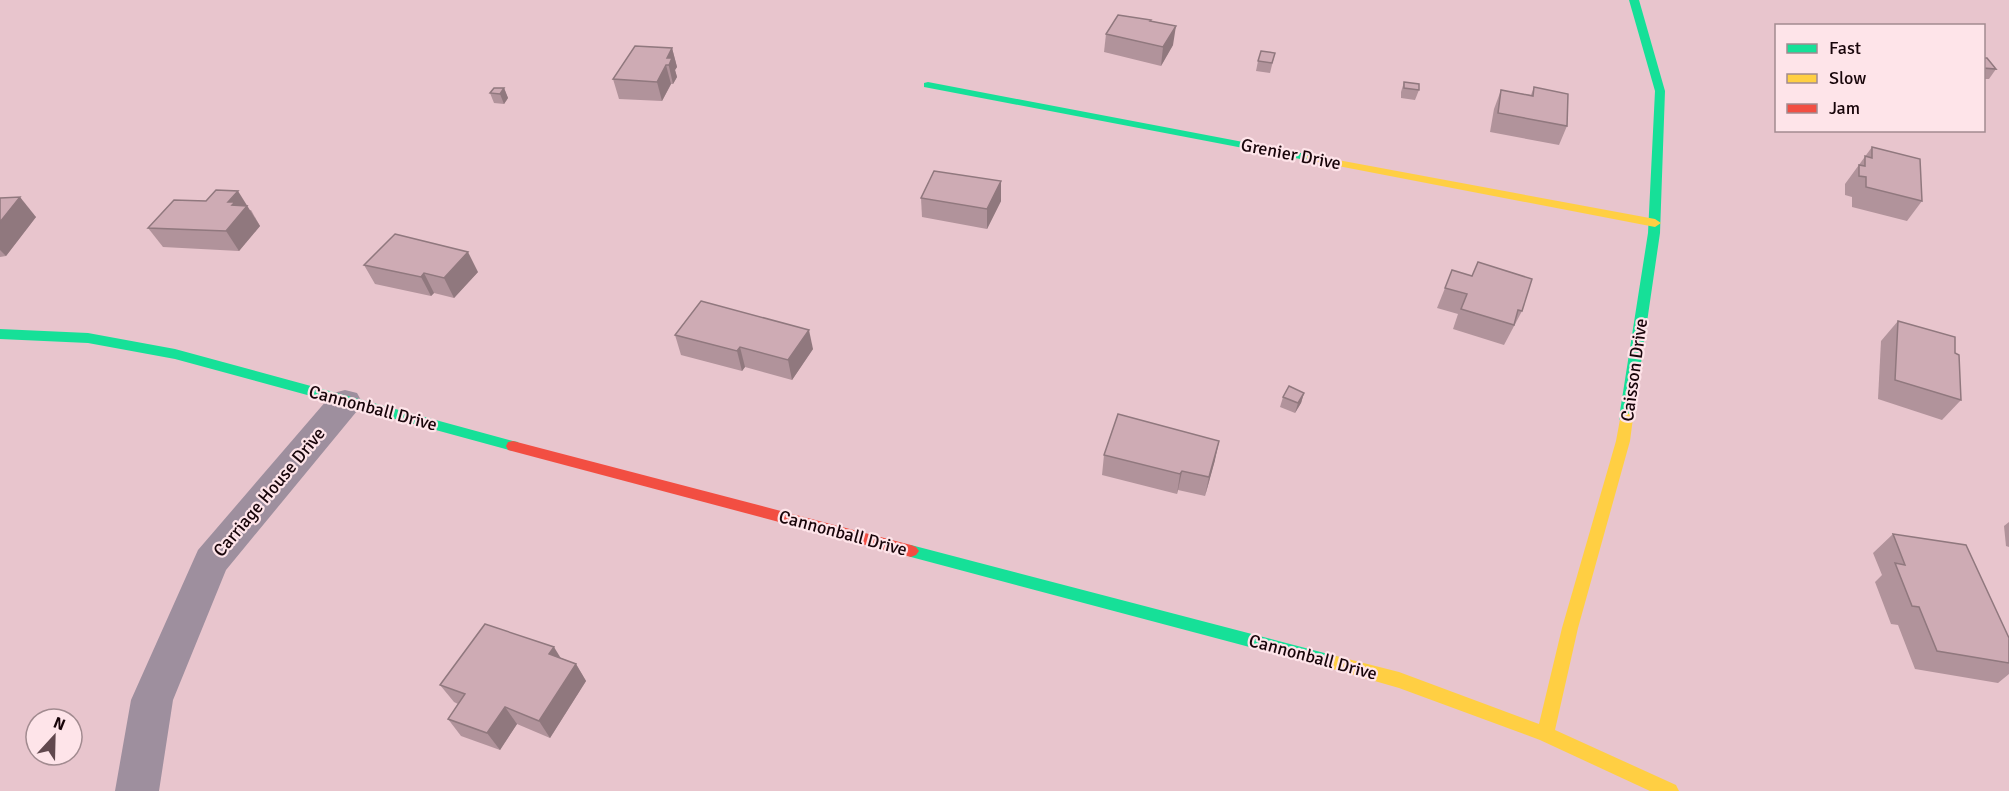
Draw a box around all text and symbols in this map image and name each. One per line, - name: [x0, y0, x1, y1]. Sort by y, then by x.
- legend: [1775, 24, 1985, 132]
- text: Fast: [1829, 37, 1861, 59]
- text: Slow: [1829, 67, 1866, 89]
- text: Jam: [1829, 97, 1860, 119]
- street label: Grenier Drive: [1239, 134, 1343, 174]
- street label: Caisson Drive: [1616, 317, 1652, 423]
- street label: Cannonball Drive: [306, 380, 440, 436]
- street label: Carriage House Drive: [208, 423, 330, 561]
- street label: Cannonball Drive: [776, 505, 910, 561]
- street label: Cannonball Drive: [1246, 629, 1380, 685]
- north arrow: [24, 707, 84, 767]
- text: N: [50, 713, 68, 735]

